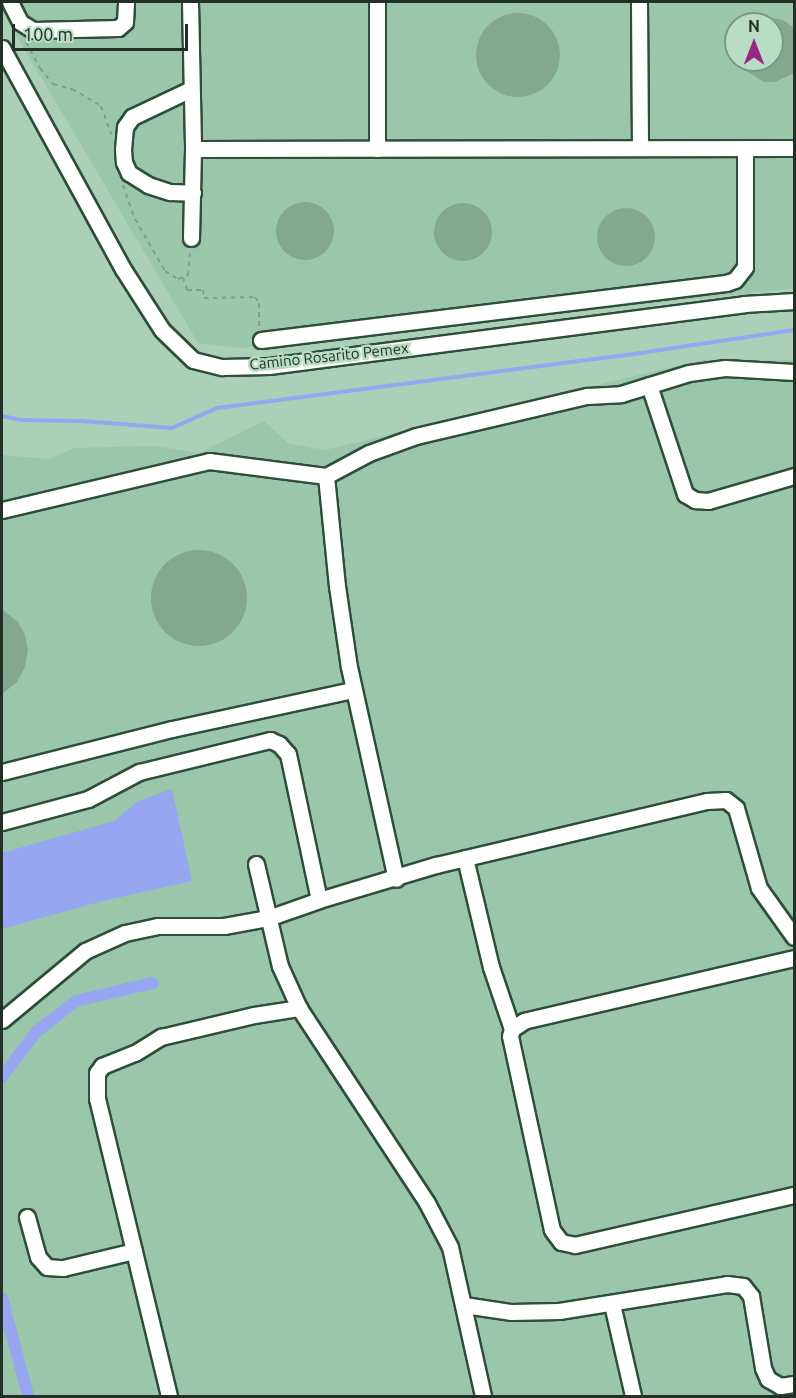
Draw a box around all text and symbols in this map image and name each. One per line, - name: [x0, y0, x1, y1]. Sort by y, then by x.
- scale bar: [15, 12, 190, 50]
- north arrow: [724, 12, 784, 72]
- text: N: [748, 17, 760, 35]
- text: 100 m: [23, 24, 73, 44]
- street label: Camino Rosarito Pemex: [249, 339, 409, 373]

